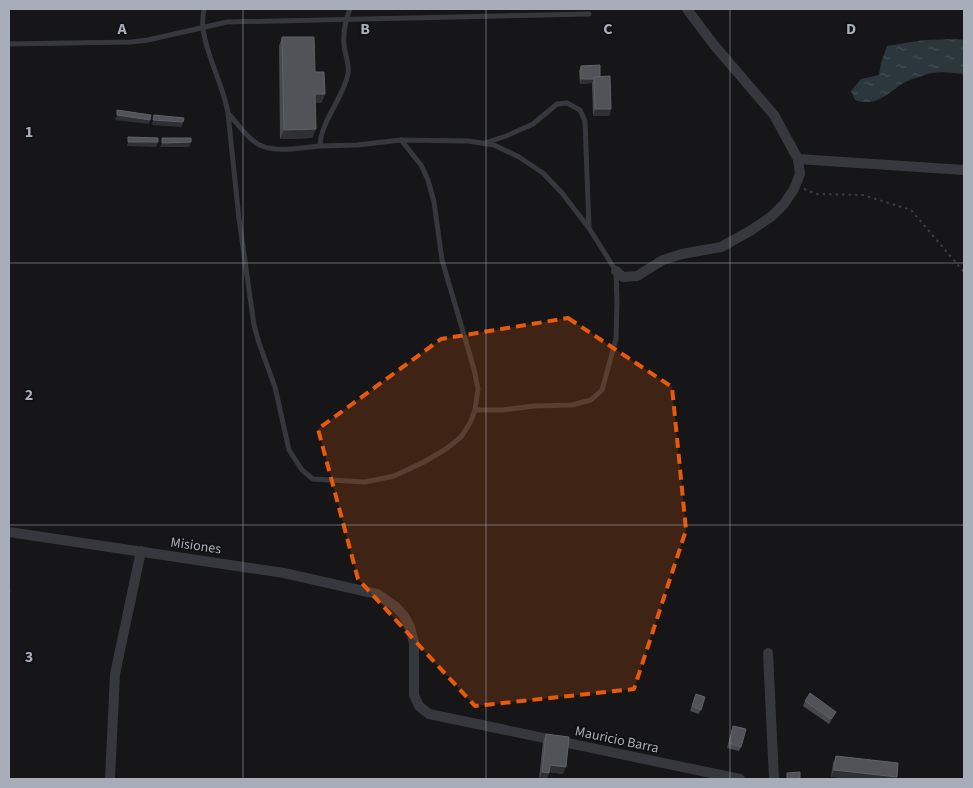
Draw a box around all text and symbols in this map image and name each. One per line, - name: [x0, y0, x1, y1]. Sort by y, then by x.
- text: A: [116, 18, 127, 40]
- text: B: [360, 18, 370, 40]
- text: C: [603, 18, 613, 40]
- text: D: [846, 18, 856, 40]
- text: 1: [25, 121, 33, 143]
- text: 2: [25, 384, 33, 406]
- street label: Misiones: [169, 533, 223, 559]
- text: 3: [25, 646, 33, 668]
- street label: Mauricio Barra: [573, 721, 660, 759]

